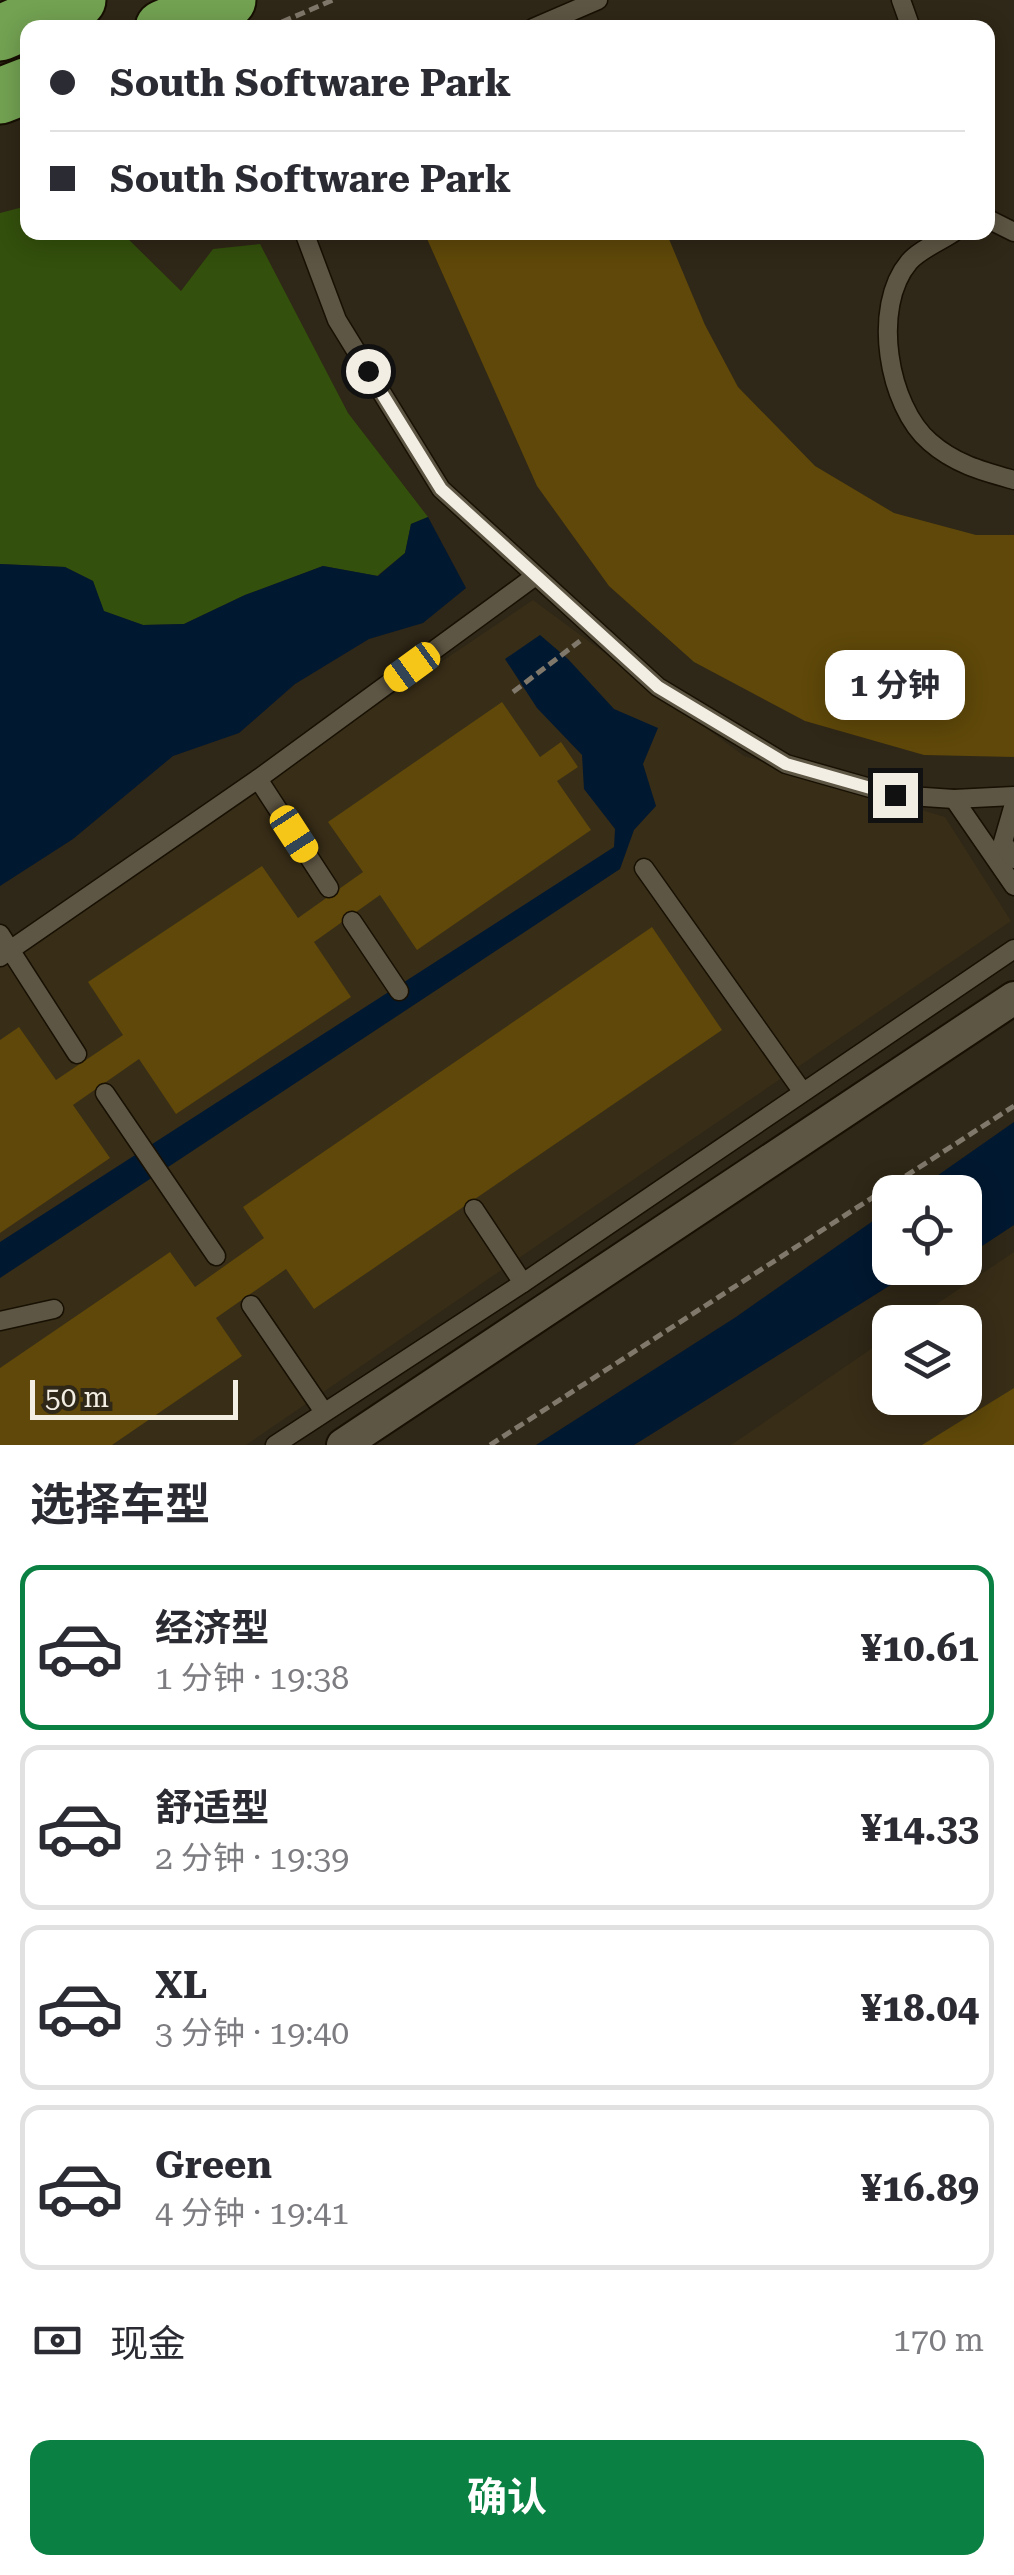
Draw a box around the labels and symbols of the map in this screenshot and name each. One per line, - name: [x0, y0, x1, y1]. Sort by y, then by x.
- route start: [346, 349, 391, 394]
- car: [379, 637, 445, 697]
- callout: 1 分钟: [825, 650, 965, 720]
- route end: [873, 773, 918, 818]
- car: [265, 801, 323, 867]
- scale bar: [30, 1375, 238, 1420]

